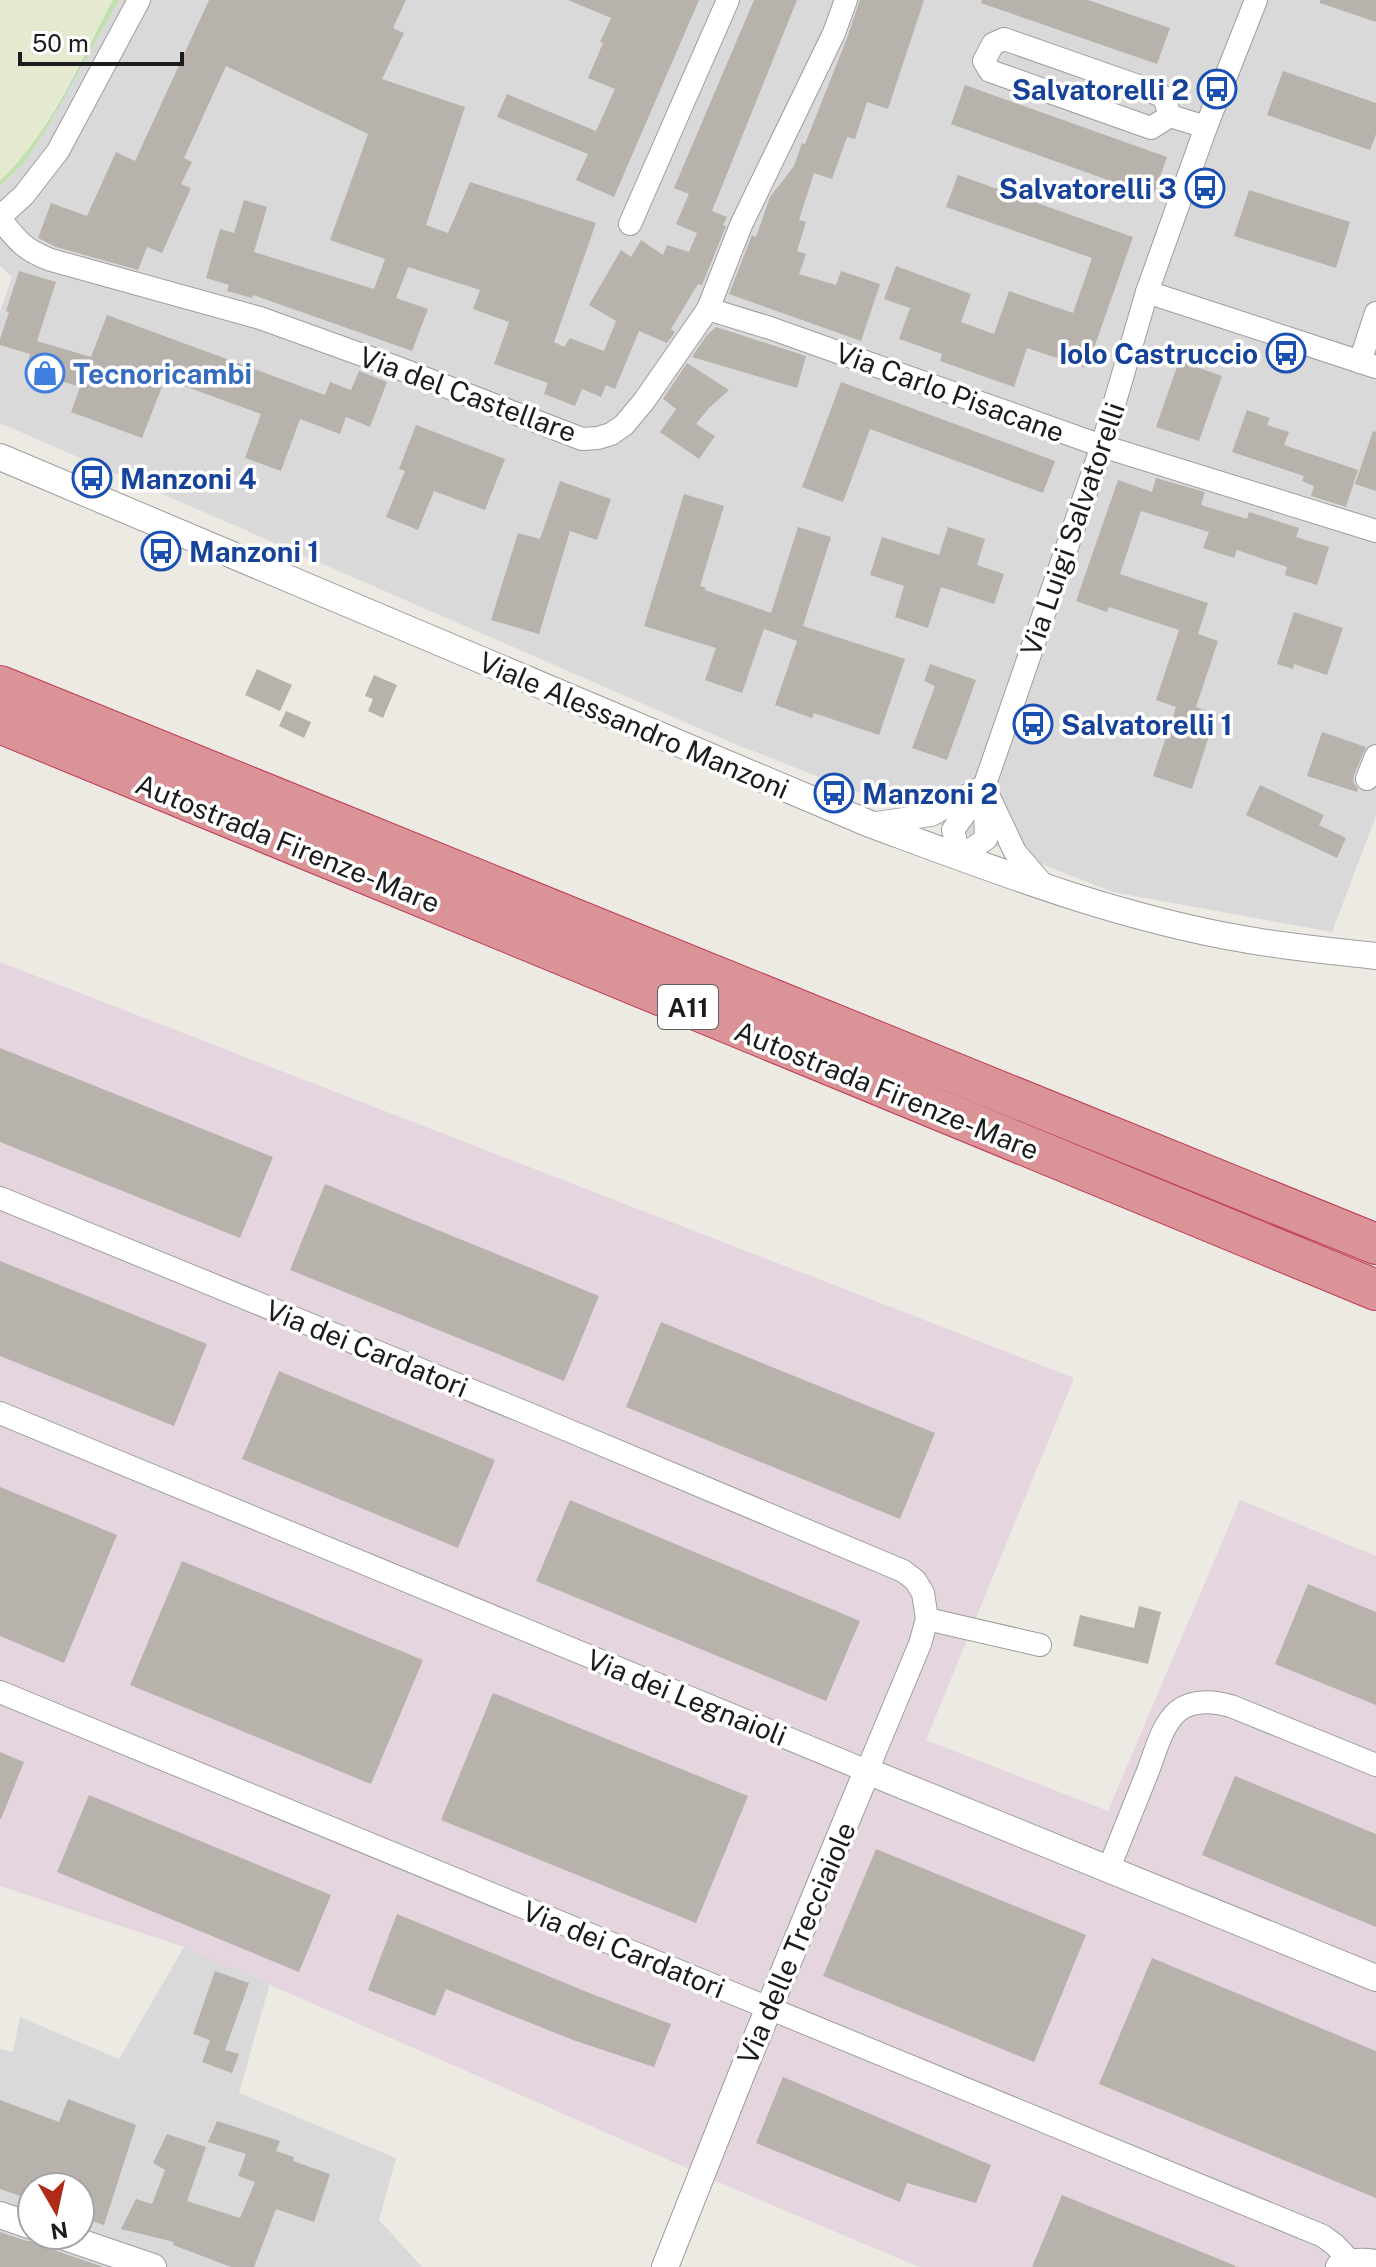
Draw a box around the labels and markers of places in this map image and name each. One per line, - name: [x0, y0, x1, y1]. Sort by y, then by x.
- bus stop icon: Salvatorelli 2: [1196, 68, 1238, 110]
- place label: Salvatorelli 2: [1012, 73, 1189, 106]
- bus stop icon: Salvatorelli 3: [1184, 167, 1226, 209]
- place label: Salvatorelli 3: [999, 172, 1177, 205]
- bus stop icon: Iolo Castruccio: [1265, 332, 1307, 374]
- place label: Iolo Castruccio: [1059, 337, 1258, 370]
- shop icon: Tecnoricambi: [24, 352, 66, 394]
- place label: Tecnoricambi: [73, 357, 252, 390]
- bus stop icon: Manzoni 4: [71, 457, 113, 499]
- place label: Manzoni 4: [120, 462, 257, 495]
- bus stop icon: Manzoni 1: [140, 530, 182, 572]
- place label: Manzoni 1: [189, 535, 319, 568]
- bus stop icon: Salvatorelli 1: [1012, 703, 1054, 745]
- place label: Salvatorelli 1: [1061, 708, 1233, 741]
- bus stop icon: Manzoni 2: [813, 772, 855, 814]
- place label: Manzoni 2: [862, 777, 998, 810]

